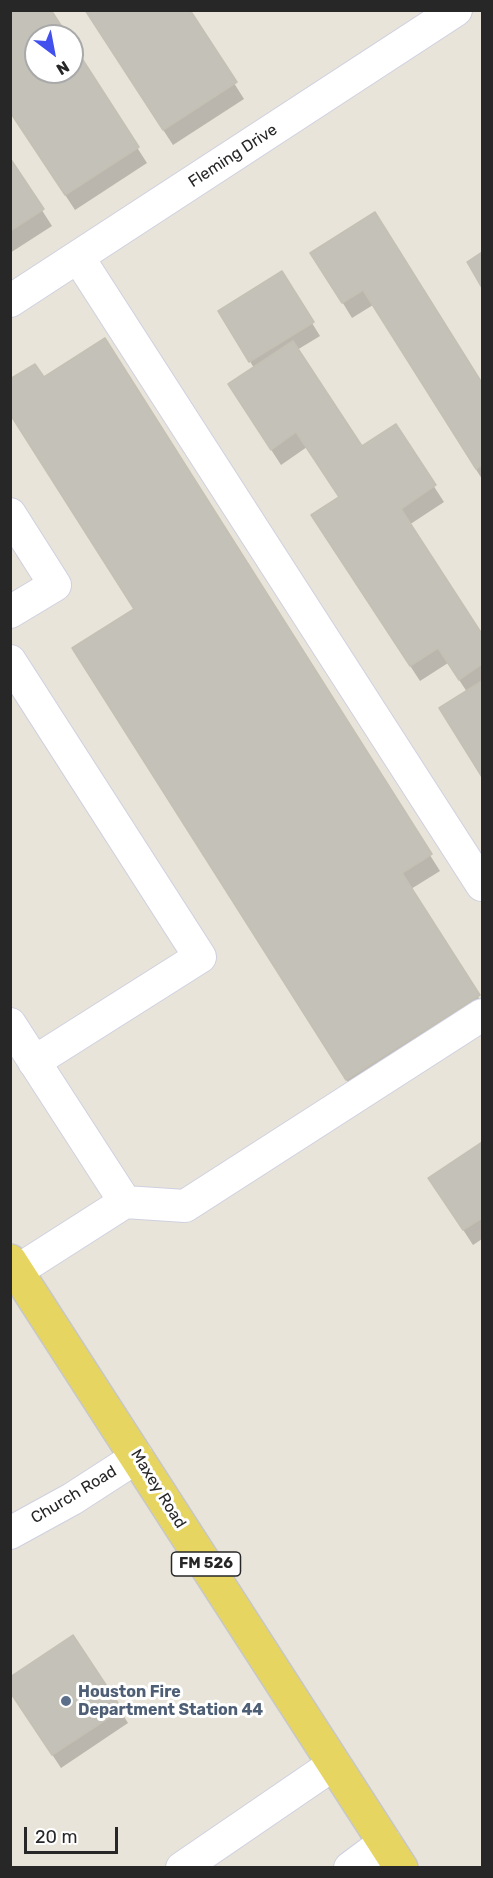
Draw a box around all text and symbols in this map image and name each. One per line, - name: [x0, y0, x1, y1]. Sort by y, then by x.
- north arrow: [24, 24, 84, 84]
- text: N: [53, 57, 73, 79]
- street label: Fleming Drive: [185, 120, 281, 192]
- street label: Maxey Road: [126, 1446, 190, 1532]
- street label: Church Road: [28, 1462, 120, 1528]
- road number: FM 526: [172, 1552, 240, 1576]
- place label: Houston Fire Department Station 44: [78, 1682, 263, 1720]
- marker: Houston Fire Department Station 44: [59, 1694, 73, 1708]
- scale bar: [27, 1815, 122, 1853]
- text: 20 m: [35, 1826, 77, 1848]

